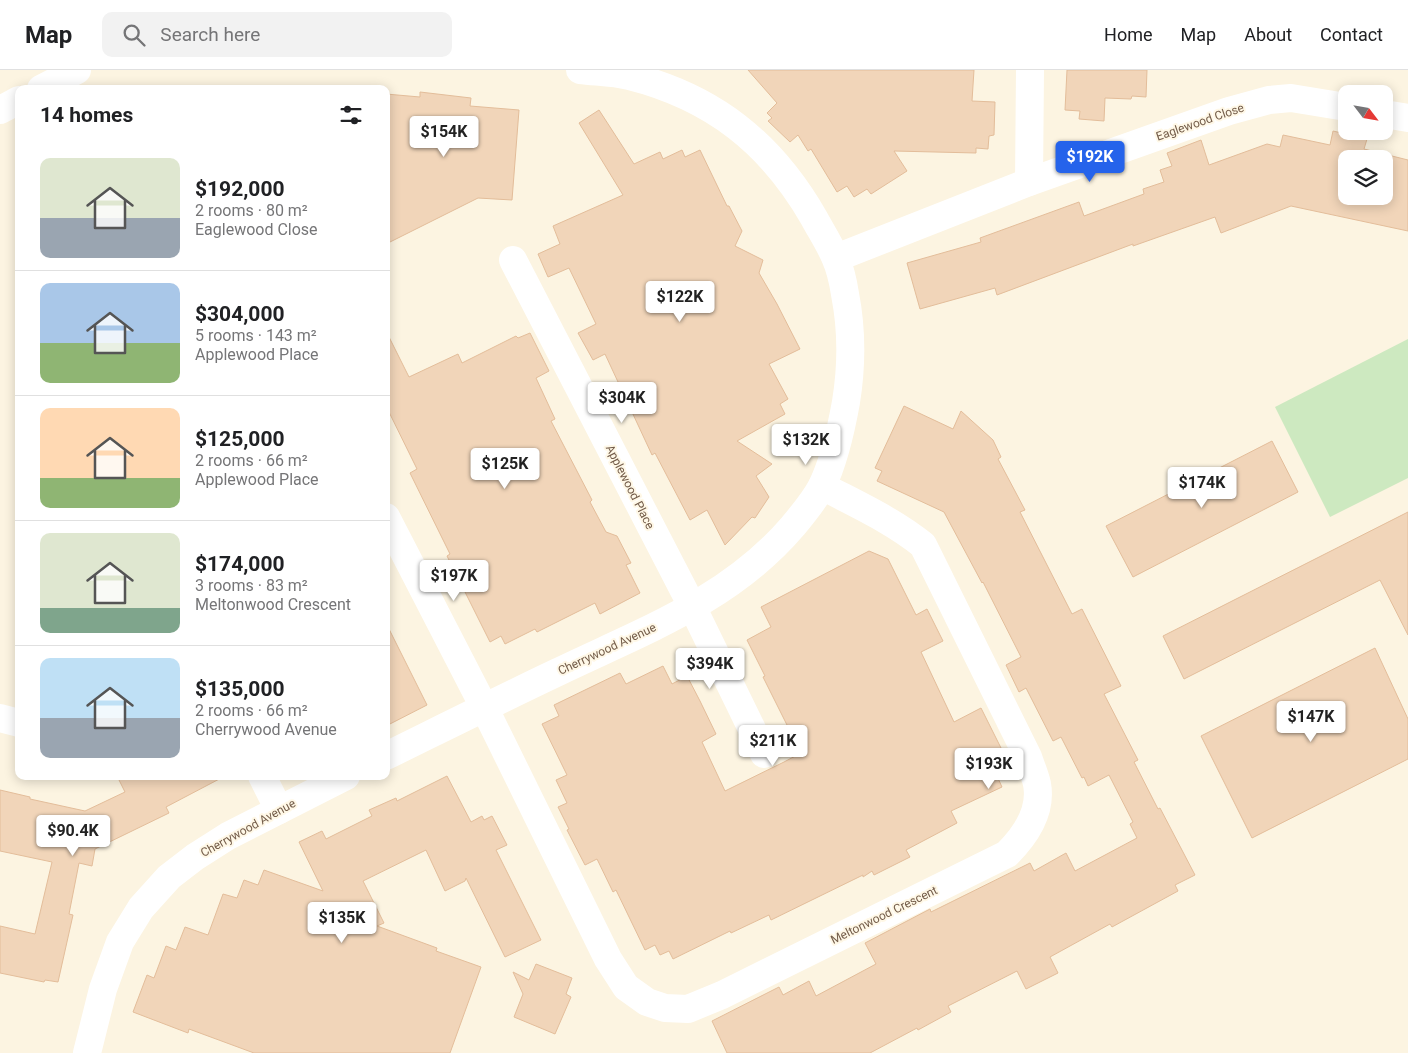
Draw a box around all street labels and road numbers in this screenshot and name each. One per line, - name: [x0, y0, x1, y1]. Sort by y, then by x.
- street label: Eaglewood Close: [1154, 100, 1246, 144]
- street label: Applewood Place: [603, 443, 657, 531]
- street label: Cherrywood Avenue: [556, 620, 658, 678]
- street label: Cherrywood Avenue: [198, 796, 298, 860]
- street label: Meltonwood Crescent: [828, 883, 940, 947]

